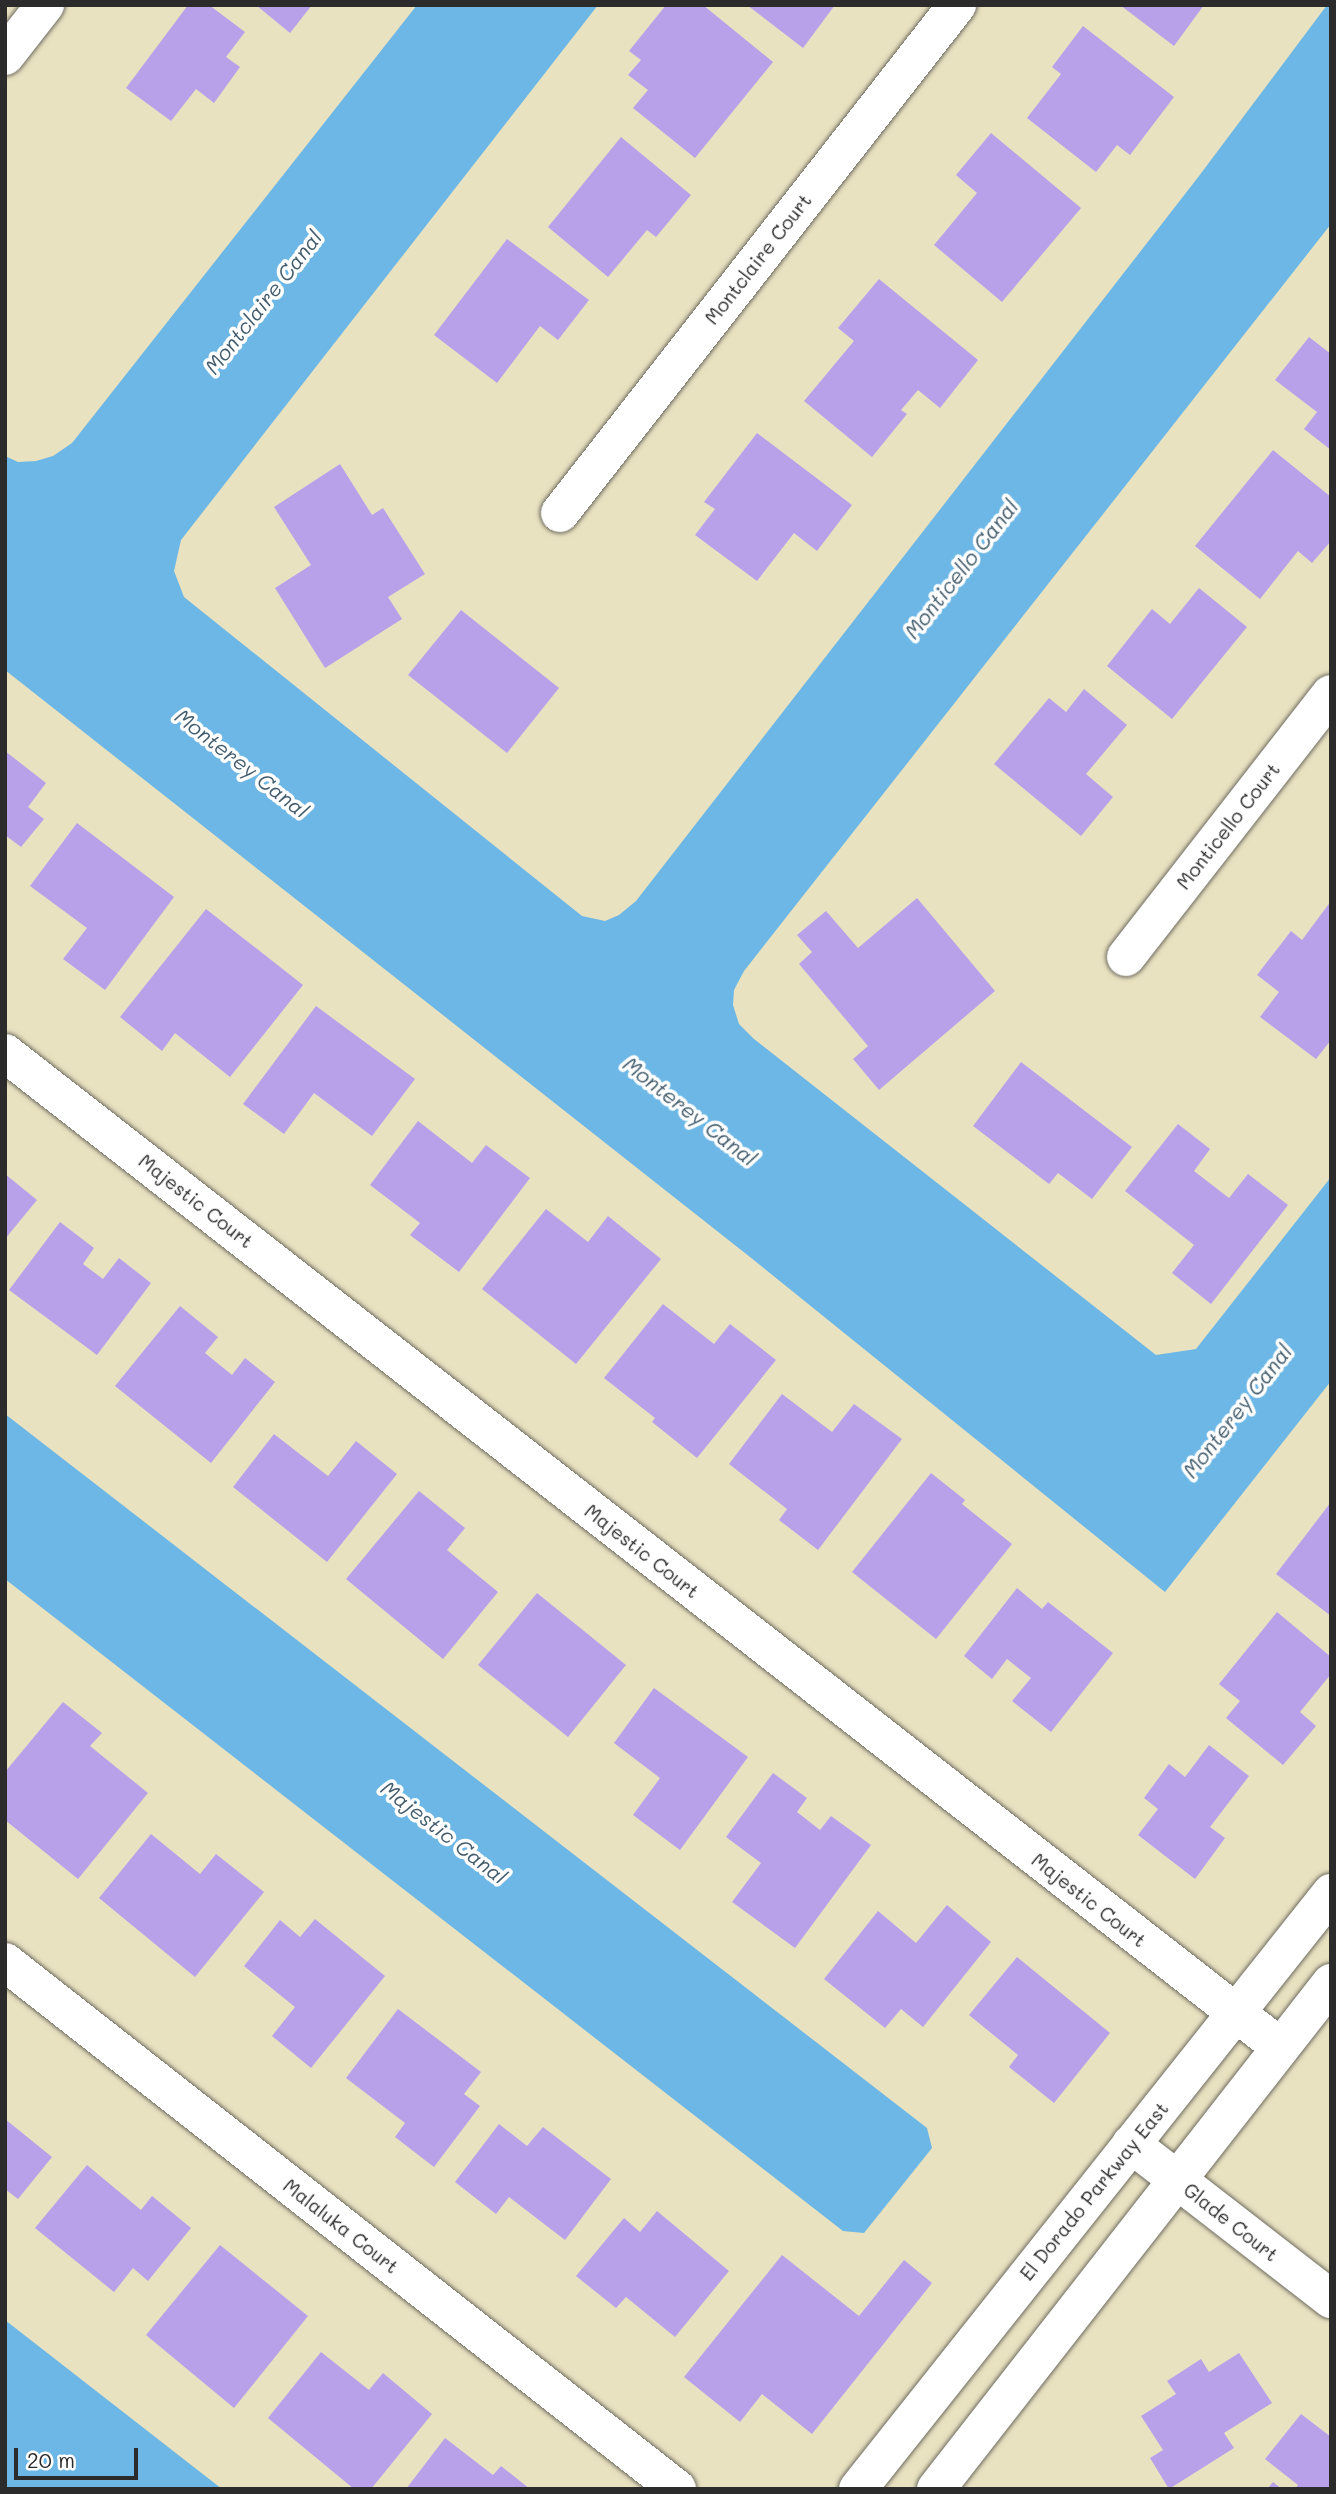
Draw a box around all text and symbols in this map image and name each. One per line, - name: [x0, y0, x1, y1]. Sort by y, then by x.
- street label: Montclaire Court: [700, 189, 816, 329]
- water label: Montclaire Canal: [199, 225, 327, 379]
- water label: Monticello Canal: [899, 494, 1023, 644]
- water label: Monterey Canal: [170, 703, 314, 823]
- street label: Monticello Court: [1172, 758, 1284, 894]
- water label: Monterey Canal: [618, 1051, 762, 1171]
- street label: Majestic Court: [134, 1149, 258, 1253]
- water label: Monterey Canal: [1177, 1339, 1297, 1483]
- street label: Majestic Court: [580, 1499, 704, 1603]
- water label: Majestic Canal: [376, 1775, 512, 1889]
- street label: Majestic Court: [1027, 1848, 1151, 1952]
- street label: El Dorado Parkway East: [1015, 2097, 1173, 2285]
- street label: Malaluka Court: [279, 2174, 403, 2278]
- street label: Glade Court: [1179, 2178, 1283, 2266]
- scale bar: [18, 2434, 142, 2478]
- text: 20 m: [27, 2446, 75, 2473]

